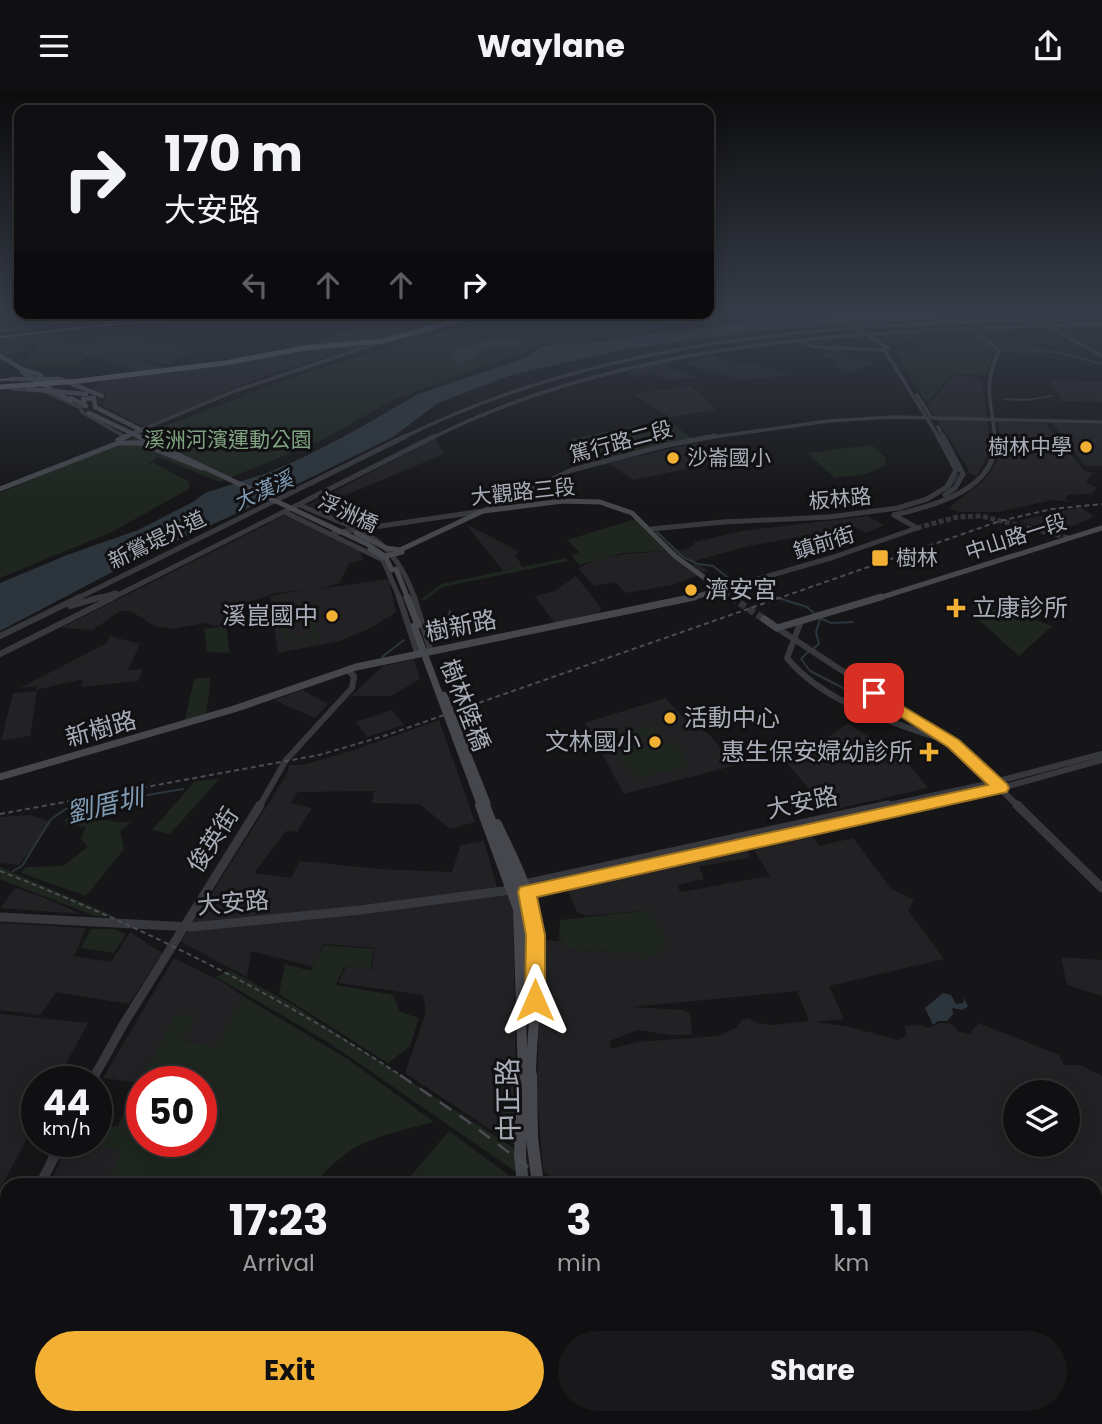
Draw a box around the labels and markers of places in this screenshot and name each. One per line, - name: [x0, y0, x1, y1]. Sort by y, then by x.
- place label: 樹林中學: [988, 432, 1072, 461]
- marker: 樹林中學: [1078, 439, 1094, 455]
- place label: 沙崙國小: [687, 443, 771, 472]
- marker: 沙崙國小: [665, 450, 681, 466]
- place label: 樹林: [896, 543, 938, 572]
- marker: 樹林: [870, 548, 890, 568]
- place label: 濟安宮: [705, 573, 777, 606]
- marker: 濟安宮: [683, 582, 699, 598]
- place label: 立康診所: [972, 591, 1068, 624]
- marker: 立康診所: [946, 598, 966, 618]
- place label: 溪崑國中: [222, 599, 318, 632]
- marker: 溪崑國中: [324, 608, 340, 624]
- pin: [844, 663, 904, 723]
- place label: 活動中心: [684, 701, 780, 734]
- marker: 活動中心: [662, 710, 678, 726]
- place label: 文林國小: [545, 725, 641, 758]
- marker: 文林國小: [647, 734, 663, 750]
- place label: 惠生保安婦幼診所: [721, 735, 913, 768]
- marker: 惠生保安婦幼診所: [919, 742, 939, 762]

